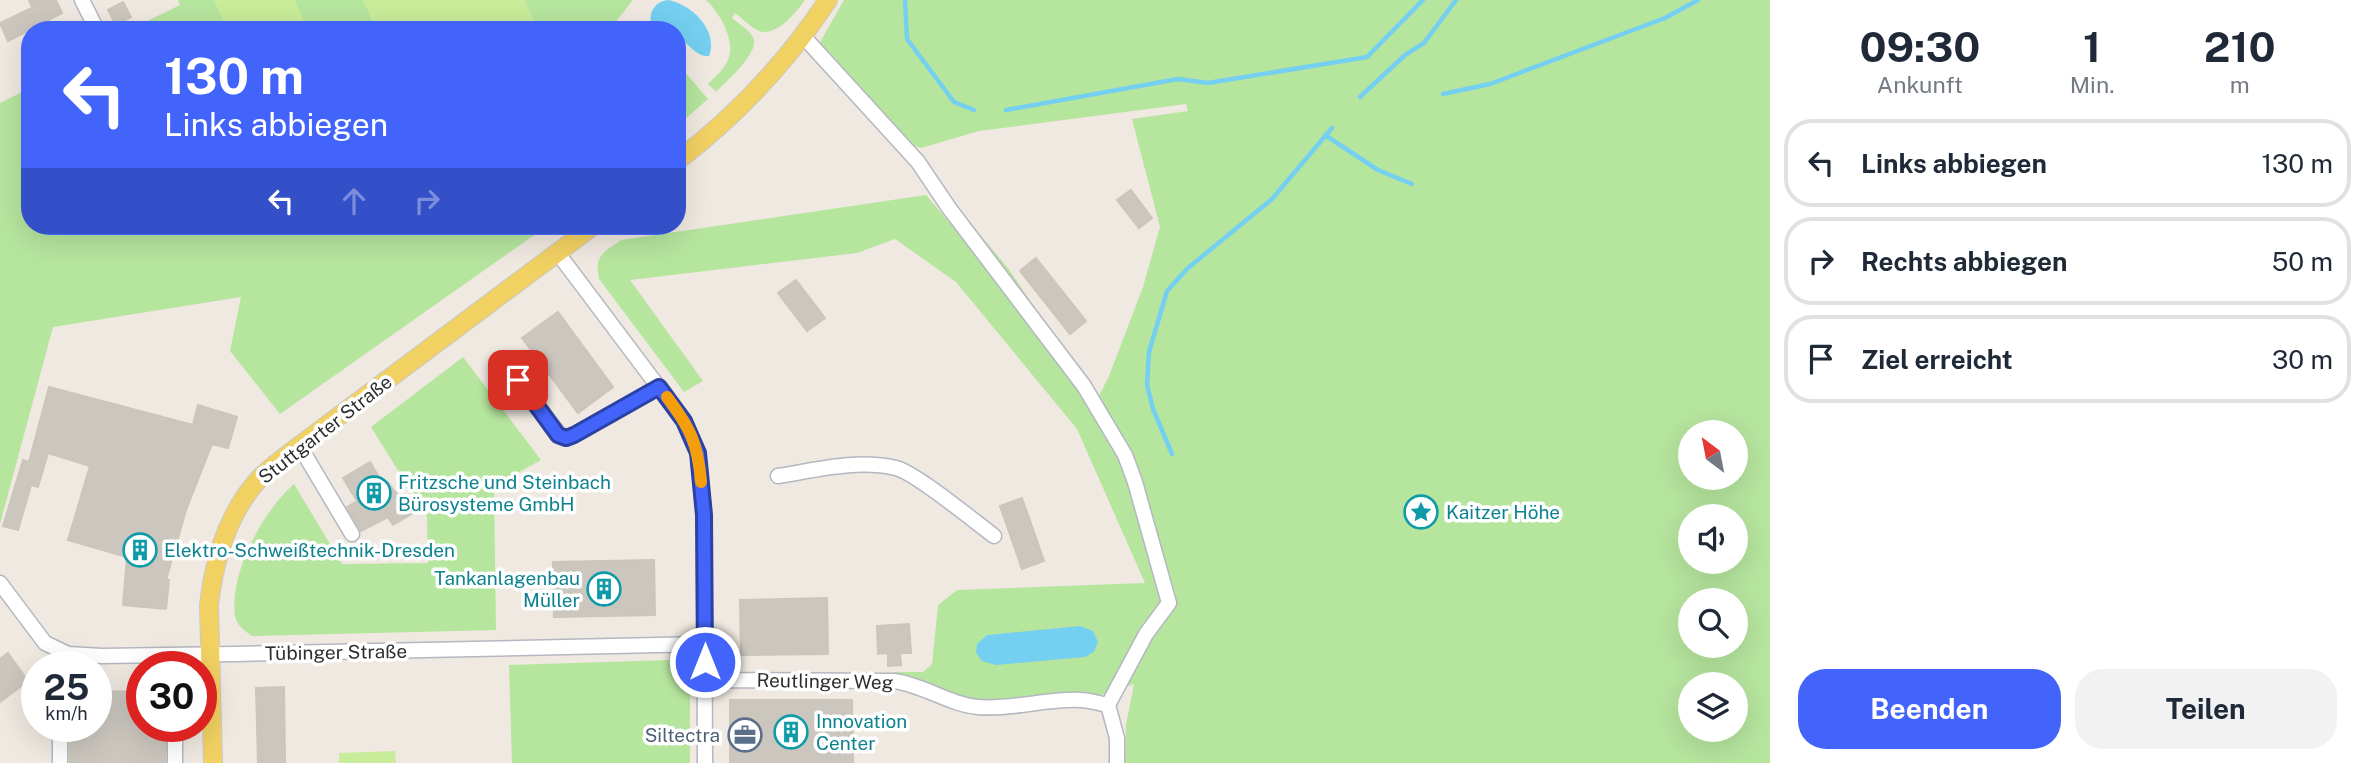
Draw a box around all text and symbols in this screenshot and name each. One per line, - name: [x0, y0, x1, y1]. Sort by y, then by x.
- text: 09:30: [1859, 22, 1980, 71]
- text: 1: [2083, 22, 2101, 71]
- text: 210: [2204, 22, 2276, 71]
- text: 130 m: [164, 47, 304, 105]
- icon: left: [49, 49, 140, 140]
- text: Ankunft: [1877, 71, 1963, 98]
- text: Min.: [2070, 71, 2114, 98]
- text: m: [2230, 71, 2250, 98]
- text: Links abbiegen: [164, 106, 388, 143]
- icon: left: [1802, 144, 1840, 182]
- text: Links abbiegen: [1861, 148, 2047, 179]
- text: 130 m: [2261, 148, 2333, 179]
- icon: left: [262, 182, 300, 220]
- icon: ahead: [335, 182, 373, 220]
- icon: right: [408, 182, 446, 220]
- icon: right: [1802, 242, 1840, 280]
- text: Rechts abbiegen: [1861, 246, 2067, 277]
- text: 50 m: [2272, 246, 2333, 277]
- icon: arrive: [1802, 340, 1840, 378]
- text: Ziel erreicht: [1861, 344, 2013, 375]
- text: 30 m: [2272, 344, 2333, 375]
- pin: [488, 350, 548, 410]
- icon: arrive: [499, 361, 537, 399]
- street label: Stuttgarter Straße: [254, 370, 396, 488]
- north arrow: [1678, 420, 1748, 490]
- map controls: [1678, 420, 1748, 742]
- place label: Fritzsche und Steinbach Bürosysteme GmbH: [398, 471, 611, 515]
- building icon: Fritzsche und Steinbach Bürosysteme GmbH: [355, 474, 393, 512]
- place icon: Kaitzer Höhe: [1402, 493, 1440, 531]
- place label: Kaitzer Höhe: [1446, 501, 1560, 523]
- button: sound: [1678, 504, 1748, 574]
- building icon: Elektro-Schweißtechnik-Dresden: [121, 531, 159, 569]
- place label: Elektro-Schweißtechnik-Dresden: [164, 539, 455, 561]
- place label: Tankanlagenbau Müller: [434, 567, 580, 611]
- building icon: Tankanlagenbau Müller: [585, 570, 623, 608]
- button: search: [1678, 588, 1748, 658]
- position arrow: [668, 625, 742, 699]
- street label: Tübinger Straße: [265, 640, 407, 664]
- speed limit sign: 30: [126, 651, 217, 742]
- text: 25: [44, 667, 89, 708]
- street label: Reutlinger Weg: [756, 669, 894, 693]
- button: Beenden: [1798, 669, 2061, 749]
- button: Teilen: [2075, 669, 2337, 749]
- button: layers: [1678, 672, 1748, 742]
- text: km/h: [45, 703, 88, 724]
- place label: Innovation Center: [816, 710, 907, 754]
- building icon: Innovation Center: [772, 713, 810, 751]
- office icon: Siltectra: [726, 716, 764, 754]
- place label: Siltectra: [645, 724, 720, 746]

